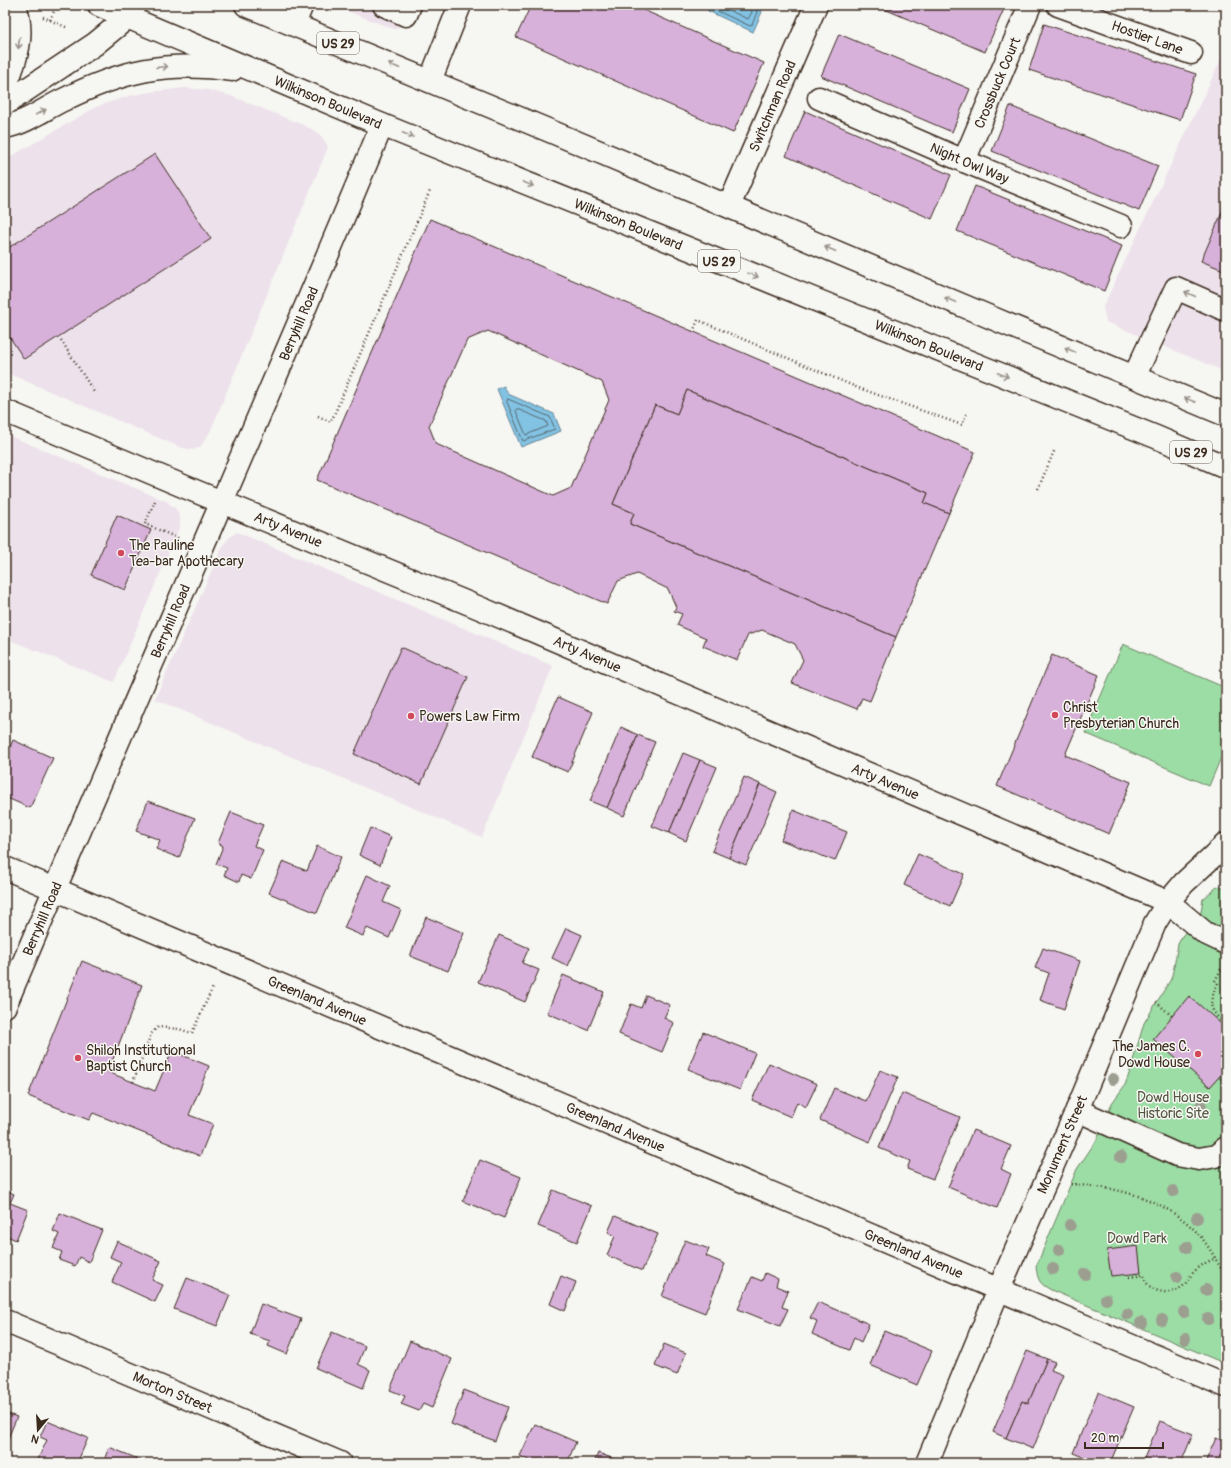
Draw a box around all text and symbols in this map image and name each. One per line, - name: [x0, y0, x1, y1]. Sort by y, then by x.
- street label: Hostier Lane: [1109, 17, 1185, 58]
- road number: US 29: [317, 32, 359, 54]
- street label: Crossbuck Court: [971, 35, 1024, 131]
- one-way arrow: [15, 36, 23, 49]
- street label: Switchman Road: [745, 58, 800, 155]
- one-way arrow: [388, 62, 400, 69]
- one-way arrow: [155, 63, 168, 71]
- street label: Wilkinson Boulevard: [272, 72, 385, 133]
- one-way arrow: [34, 107, 46, 115]
- one-way arrow: [401, 132, 413, 140]
- street label: Night Owl Way: [927, 139, 1011, 188]
- one-way arrow: [522, 181, 534, 188]
- street label: Wilkinson Boulevard: [571, 195, 685, 254]
- one-way arrow: [825, 245, 837, 252]
- road number: US 29: [698, 250, 740, 272]
- one-way arrow: [746, 271, 758, 279]
- street label: Berryhill Road: [276, 284, 322, 363]
- one-way arrow: [1185, 290, 1197, 298]
- one-way arrow: [944, 295, 956, 303]
- street label: Wilkinson Boulevard: [872, 316, 986, 375]
- one-way arrow: [1064, 346, 1076, 353]
- one-way arrow: [997, 372, 1009, 380]
- one-way arrow: [1184, 396, 1196, 403]
- road number: US 29: [1170, 441, 1212, 463]
- street label: Arty Avenue: [252, 508, 325, 551]
- place label: The Pauline Tea-bar Apothecary: [129, 537, 244, 570]
- marker: The Pauline Tea-bar Apothecary: [116, 548, 126, 558]
- street label: Berryhill Road: [147, 582, 194, 661]
- street label: Arty Avenue: [551, 632, 624, 676]
- place label: Christ Presbyterian Church: [1063, 699, 1179, 732]
- place label: Powers Law Firm: [419, 708, 520, 725]
- marker: Christ Presbyterian Church: [1050, 710, 1060, 720]
- marker: Powers Law Firm: [406, 711, 416, 721]
- street label: Arty Avenue: [849, 760, 922, 804]
- street label: Berryhill Road: [19, 879, 66, 958]
- street label: Greenland Avenue: [265, 972, 369, 1029]
- place label: The James C. Dowd House: [1112, 1038, 1190, 1071]
- place label: Shiloh Institutional Baptist Church: [86, 1042, 196, 1075]
- marker: The James C. Dowd House: [1193, 1049, 1203, 1059]
- marker: Shiloh Institutional Baptist Church: [73, 1053, 83, 1063]
- park label: Dowd House Historic Site: [1137, 1089, 1209, 1122]
- street label: Monument Street: [1034, 1093, 1091, 1196]
- street label: Greenland Avenue: [563, 1099, 667, 1156]
- street label: Greenland Avenue: [861, 1225, 966, 1282]
- park label: Dowd Park: [1107, 1230, 1167, 1247]
- street label: Morton Street: [130, 1368, 215, 1417]
- north arrow: [18, 1410, 58, 1450]
- scale bar: [1085, 1424, 1163, 1450]
- text: 20 m: [1091, 1431, 1120, 1446]
- text: N: [29, 1432, 41, 1446]

